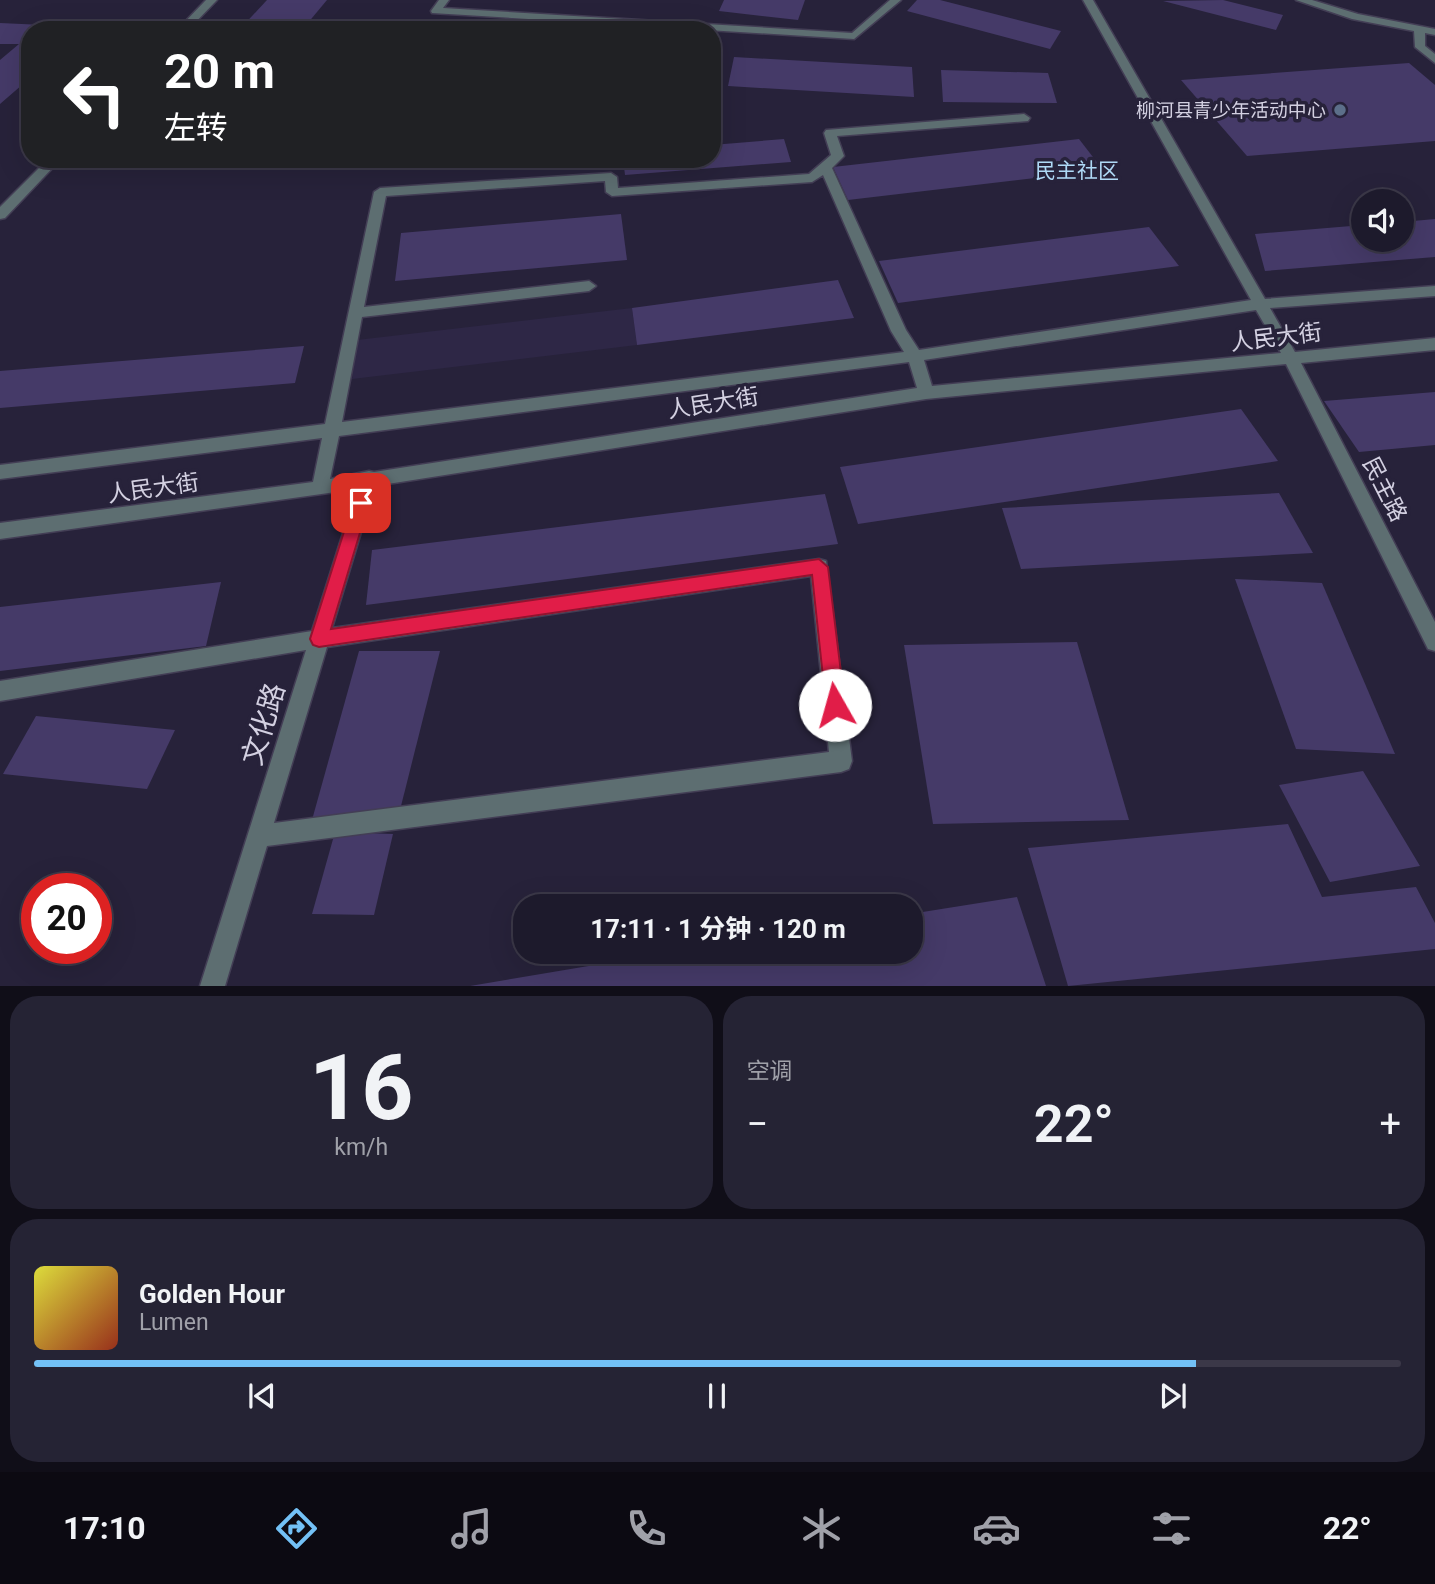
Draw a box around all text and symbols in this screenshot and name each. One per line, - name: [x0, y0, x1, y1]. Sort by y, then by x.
- text: 20 m: [164, 43, 275, 100]
- icon: left: [49, 49, 140, 140]
- place label: 柳河县青少年活动中心: [1136, 99, 1326, 122]
- marker: 柳河县青少年活动中心: [1332, 102, 1348, 118]
- text: 左转: [164, 109, 228, 147]
- district label: 民主社区: [1035, 159, 1119, 183]
- map controls: [1351, 189, 1414, 252]
- button: sound: [1351, 189, 1414, 252]
- street label: 人民大街: [1229, 318, 1323, 357]
- street label: 人民大街: [666, 383, 761, 424]
- street label: 民主路: [1357, 452, 1412, 526]
- street label: 人民大街: [106, 469, 201, 508]
- pin: [331, 473, 391, 533]
- icon: arrive: [342, 484, 380, 522]
- position arrow: [798, 668, 872, 742]
- street label: 文化路: [235, 679, 292, 769]
- speed limit sign: 20: [21, 873, 112, 964]
- text: 17:11 · 1 分钟 · 120 m: [590, 914, 846, 944]
- text: 16: [309, 1035, 413, 1141]
- text: 空调: [747, 1058, 793, 1085]
- text: 22°: [1034, 1094, 1114, 1155]
- text: −: [747, 1102, 768, 1146]
- text: +: [1379, 1102, 1401, 1146]
- text: km/h: [334, 1134, 388, 1161]
- text: Golden Hour: [139, 1279, 285, 1309]
- text: Lumen: [139, 1309, 209, 1336]
- icon: previous: [243, 1377, 281, 1415]
- icon: pause: [698, 1377, 736, 1415]
- icon: next: [1154, 1377, 1192, 1415]
- icon: directions: [272, 1504, 321, 1553]
- icon: music: [447, 1504, 496, 1553]
- icon: phone: [622, 1504, 671, 1553]
- icon: climate: [797, 1504, 846, 1553]
- icon: car: [972, 1504, 1021, 1553]
- icon: filters: [1147, 1504, 1196, 1553]
- text: 17:10: [63, 1509, 146, 1547]
- text: 22°: [1323, 1509, 1372, 1547]

